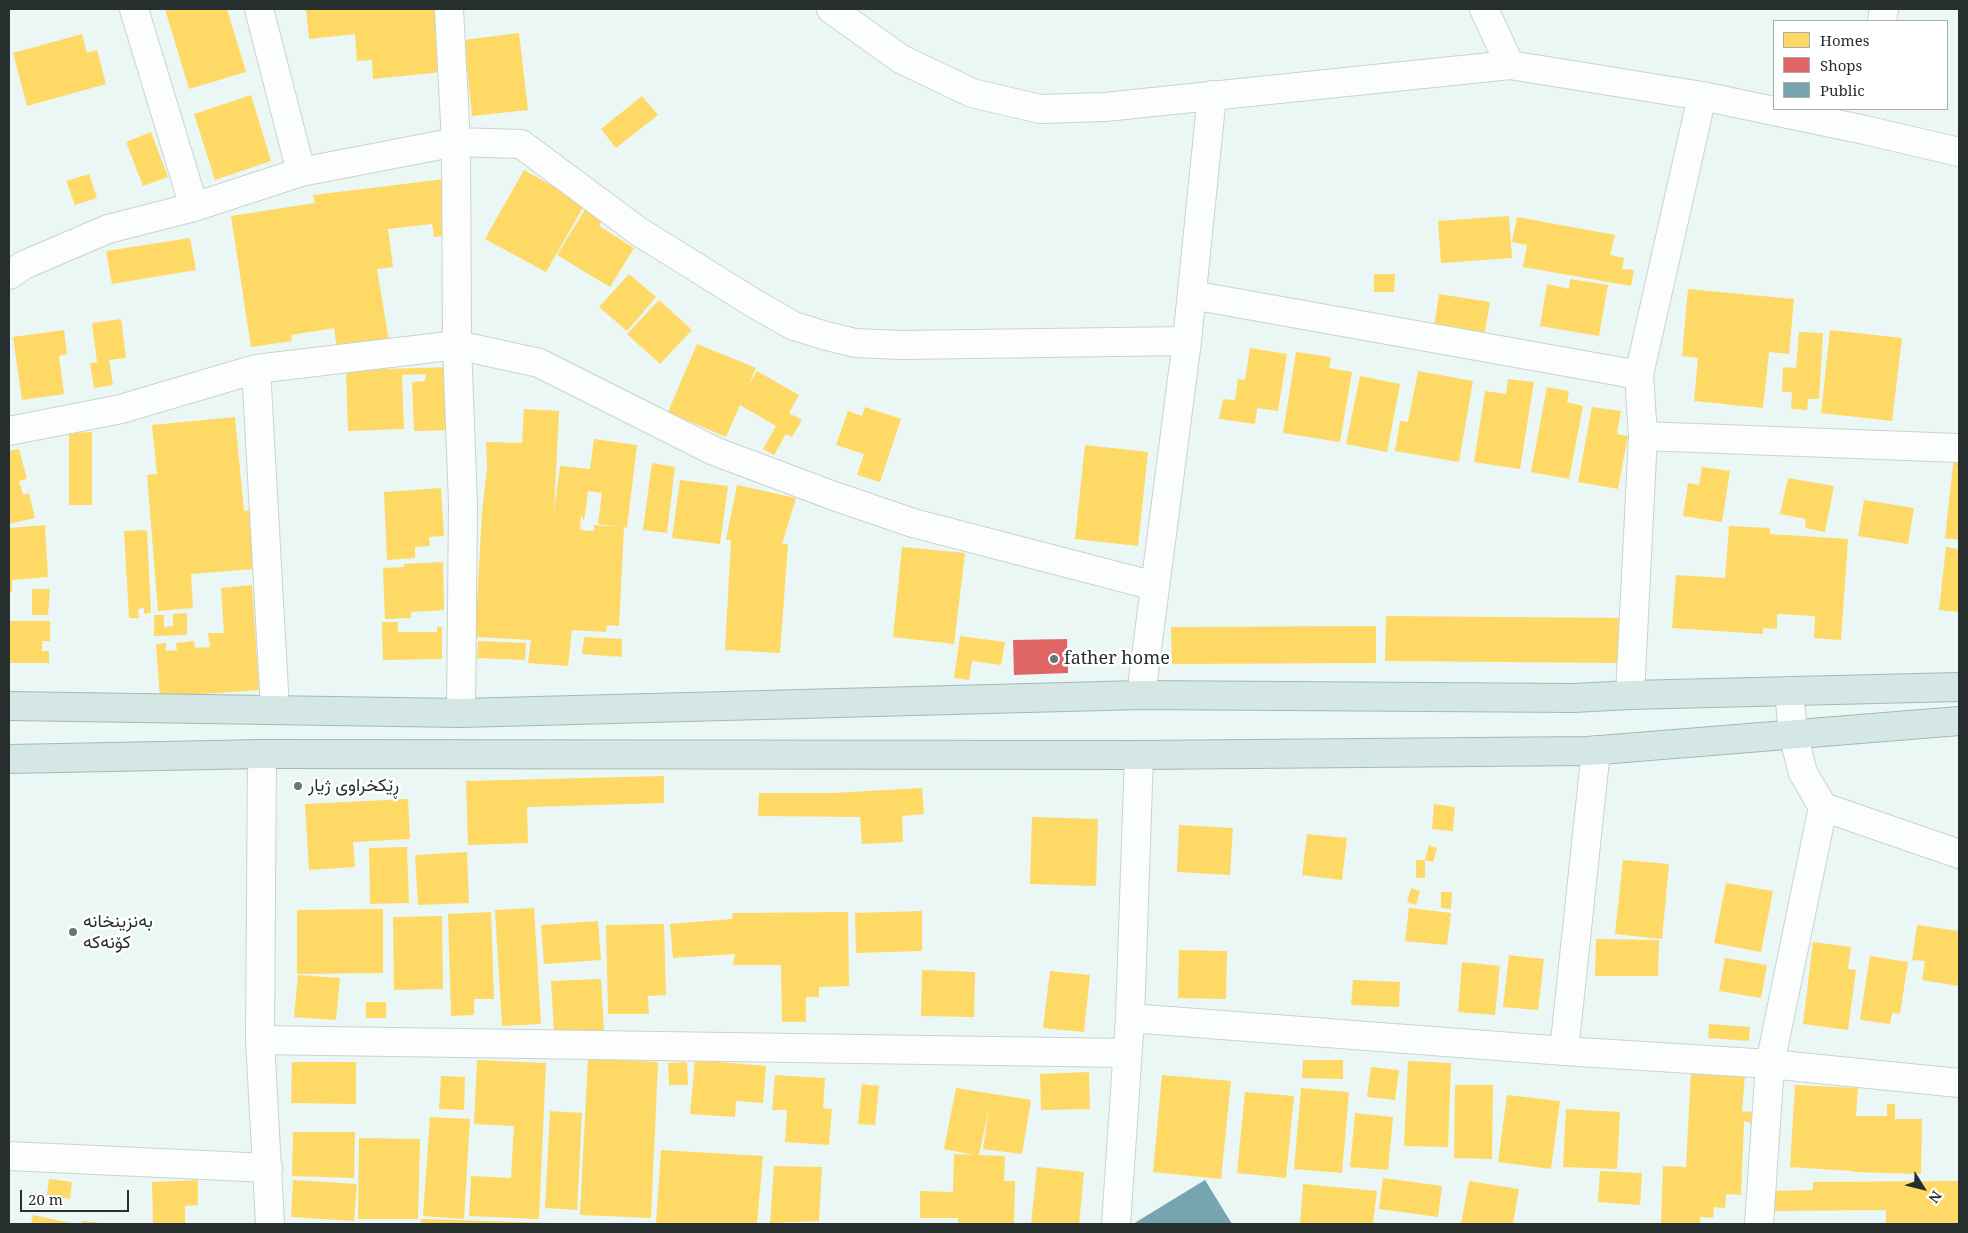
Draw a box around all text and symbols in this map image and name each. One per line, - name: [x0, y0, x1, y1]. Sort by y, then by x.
- legend: [1773, 20, 1948, 110]
- text: Homes: [1820, 30, 1870, 50]
- text: Shops: [1820, 55, 1862, 75]
- text: Public: [1820, 80, 1865, 100]
- place label: father home: [1064, 648, 1170, 670]
- marker: father home: [1048, 653, 1060, 665]
- place label: ڕێکخراوی ژیار: [308, 775, 399, 797]
- marker: ڕێکخراوی ژیار: [292, 780, 304, 792]
- place label: بەنزینخانە کۆنەکە: [83, 911, 153, 954]
- marker: بەنزینخانە کۆنەکە: [67, 926, 79, 938]
- north arrow: [1898, 1163, 1948, 1213]
- scale bar: [22, 1180, 131, 1212]
- text: N: [1925, 1187, 1946, 1207]
- text: 20 m: [28, 1189, 63, 1209]

